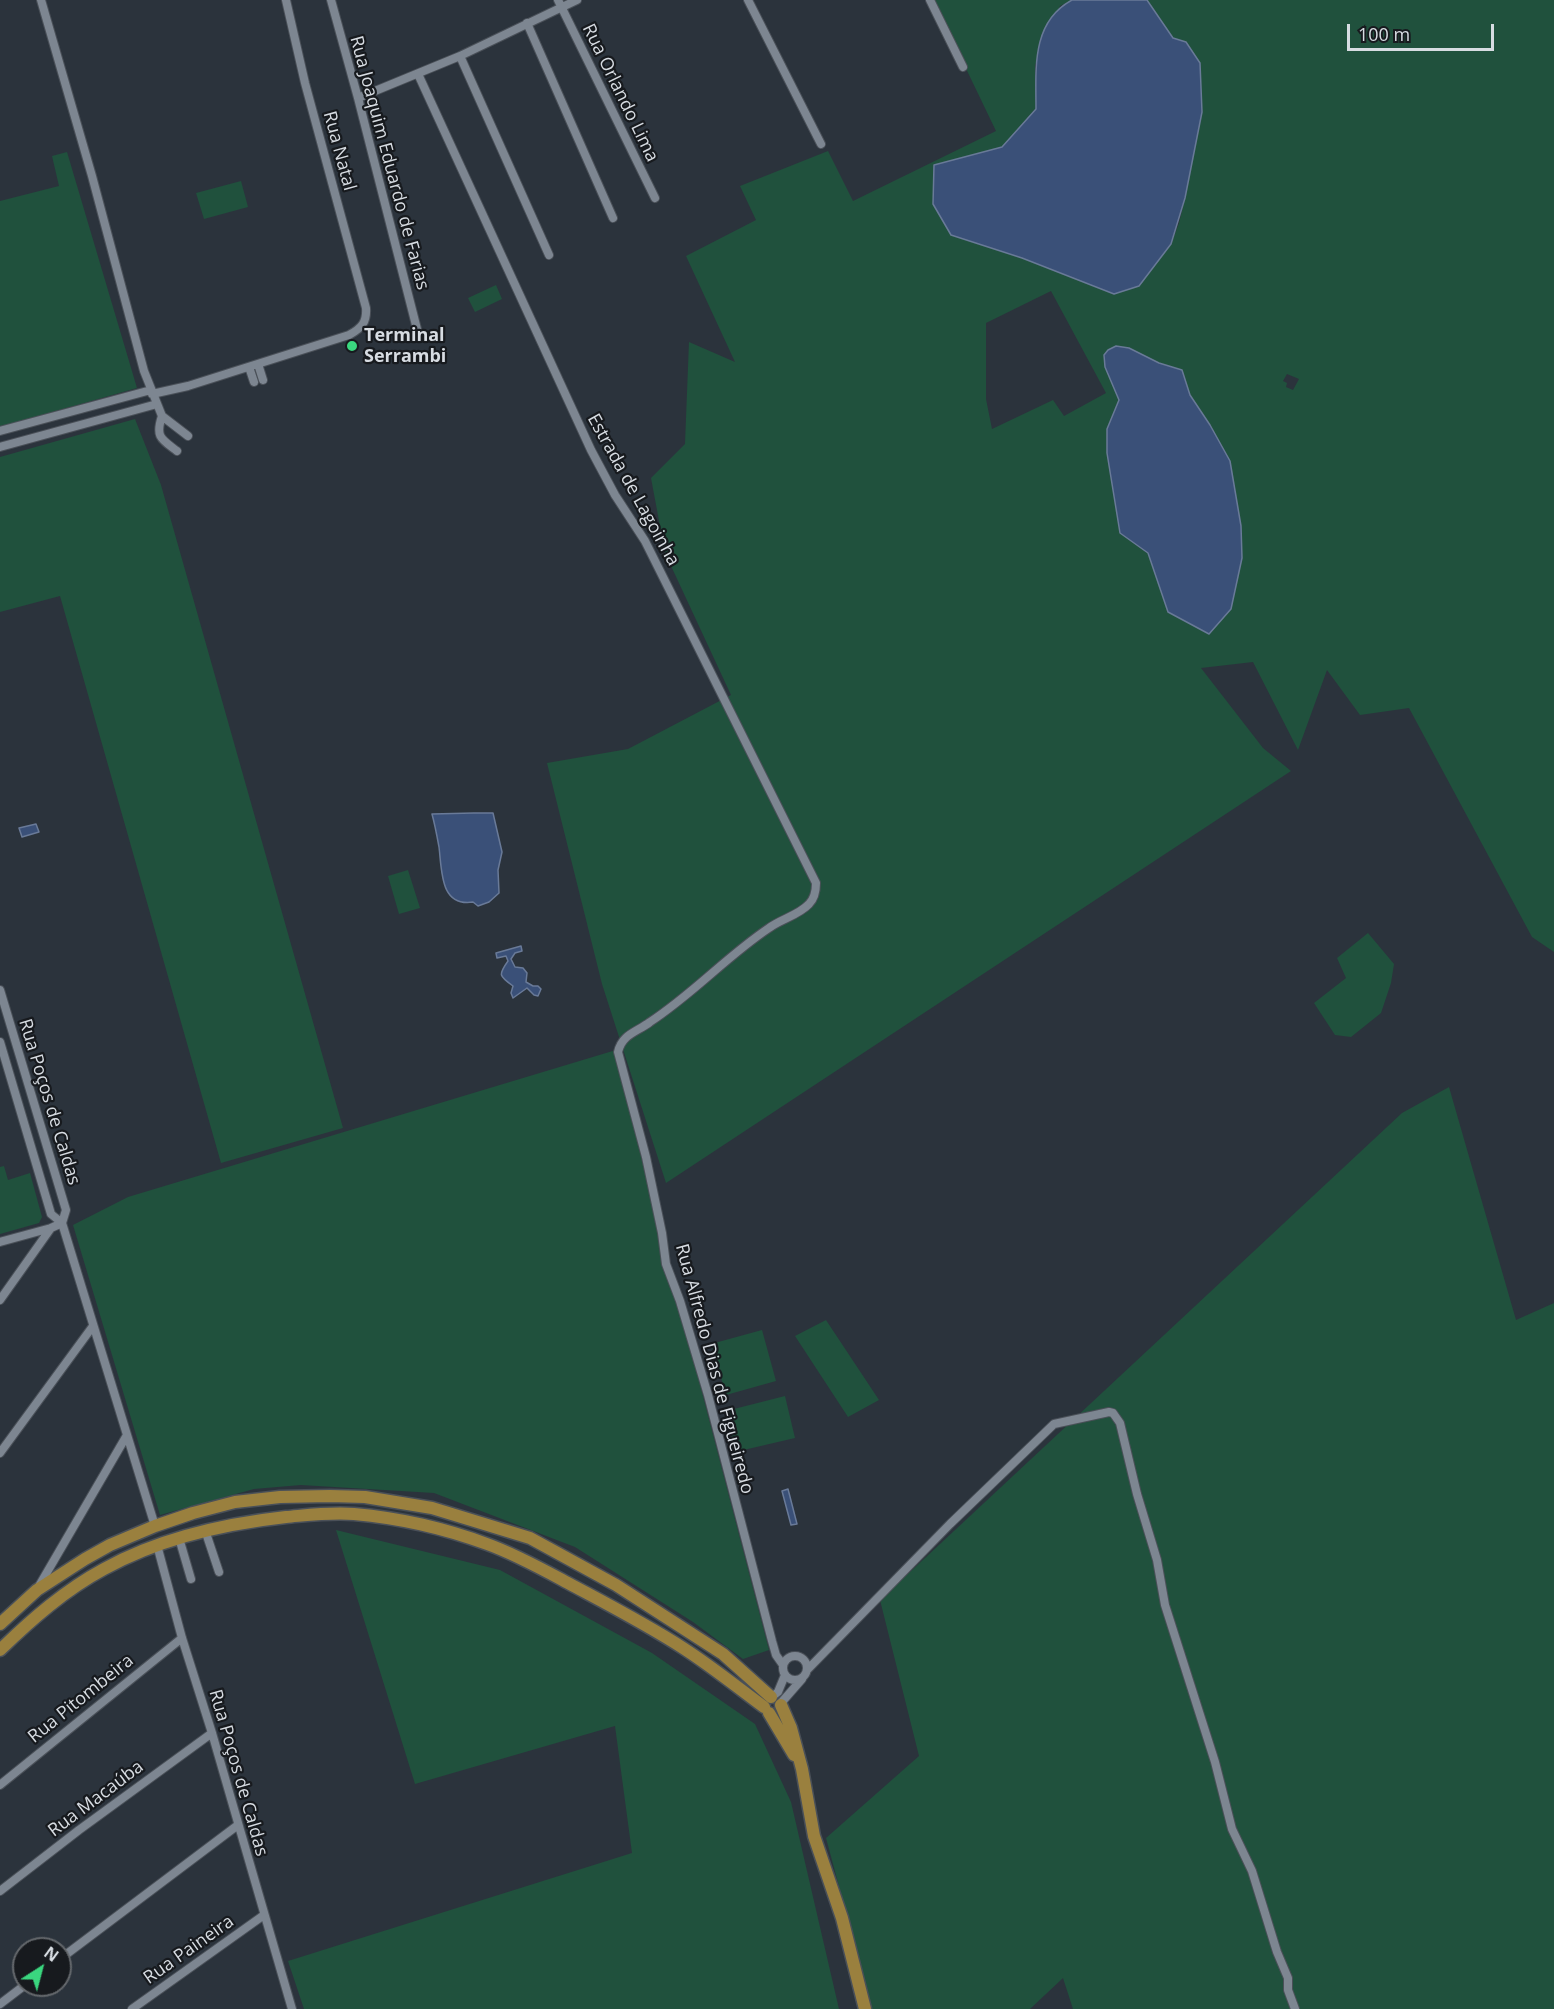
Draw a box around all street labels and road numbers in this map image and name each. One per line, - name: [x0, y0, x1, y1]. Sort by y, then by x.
- street label: Rua Orlando Lima: [577, 20, 663, 166]
- street label: Rua Joaquim Eduardo de Farias: [345, 34, 433, 292]
- street label: Rua Natal: [318, 109, 360, 193]
- street label: Estrada de Lagoinha: [582, 410, 684, 570]
- street label: Rua Poços de Caldas: [13, 1016, 85, 1188]
- street label: Rua Alfredo Dias de Figueiredo: [670, 1242, 758, 1496]
- street label: Rua Pitombeira: [24, 1650, 138, 1748]
- street label: Rua Poços de Caldas: [204, 1687, 272, 1859]
- street label: Rua Macaúba: [44, 1756, 148, 1842]
- street label: Rua Paineira: [140, 1911, 238, 1989]

